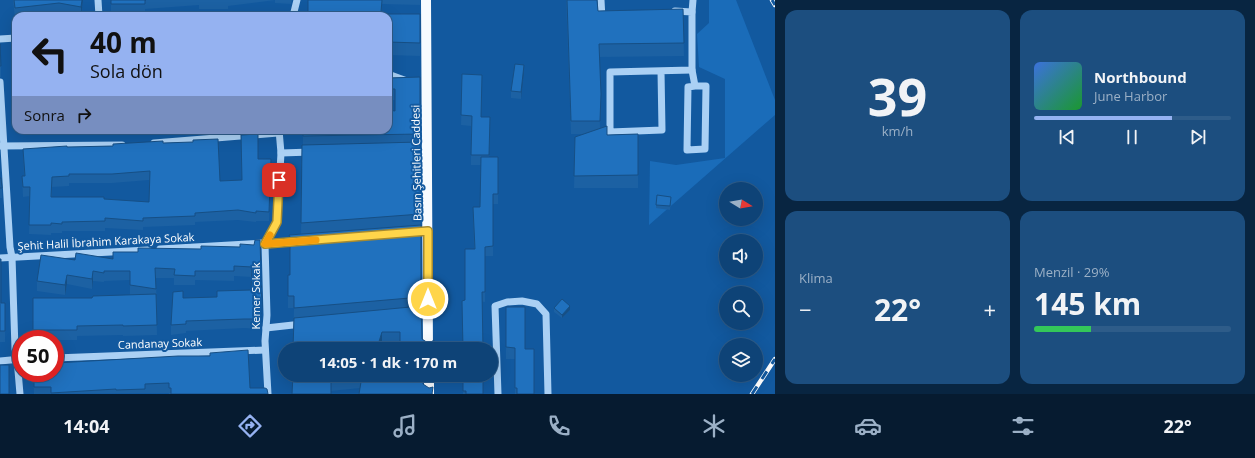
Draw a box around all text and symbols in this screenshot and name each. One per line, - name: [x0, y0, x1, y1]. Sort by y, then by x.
- text: 40 m: [90, 23, 157, 61]
- icon: left: [24, 28, 76, 80]
- text: Sola dön: [90, 59, 163, 83]
- text: 39: [868, 60, 927, 131]
- text: Northbound: [1094, 67, 1187, 87]
- text: June Harbor: [1094, 87, 1167, 105]
- icon: right: [73, 104, 95, 126]
- text: Sonra: [24, 105, 65, 125]
- street label: Basın Şehitleri Caddesi: [407, 105, 425, 221]
- text: km/h: [882, 122, 913, 140]
- icon: previous: [1056, 126, 1078, 148]
- icon: pause: [1121, 126, 1143, 148]
- icon: next: [1187, 126, 1209, 148]
- pin: [262, 163, 296, 197]
- icon: arrive: [268, 169, 290, 191]
- north arrow: [719, 182, 763, 226]
- map controls: [719, 182, 763, 382]
- street label: Şehit Halil İbrahim Karakaya Sokak: [17, 229, 195, 253]
- button: sound: [719, 234, 763, 278]
- street label: Kemer Sokak: [248, 262, 263, 329]
- text: Menzil · 29%: [1034, 263, 1109, 281]
- text: Klima: [799, 269, 833, 287]
- position arrow: [407, 278, 449, 320]
- text: 145 km: [1034, 283, 1141, 324]
- button: search: [719, 286, 763, 330]
- text: 22°: [874, 289, 921, 330]
- text: −: [799, 294, 812, 324]
- text: +: [983, 294, 996, 324]
- speed limit sign: 50: [12, 330, 64, 382]
- street label: Candanay Sokak: [118, 334, 203, 352]
- button: layers: [719, 338, 763, 382]
- text: 14:05 · 1 dk · 170 m: [319, 352, 457, 372]
- icon: directions: [236, 412, 264, 440]
- icon: music: [391, 412, 419, 440]
- icon: phone: [545, 412, 573, 440]
- icon: climate: [700, 412, 728, 440]
- icon: car: [854, 412, 882, 440]
- icon: filters: [1009, 412, 1037, 440]
- text: 14:04: [63, 414, 110, 438]
- text: 22°: [1163, 414, 1192, 438]

